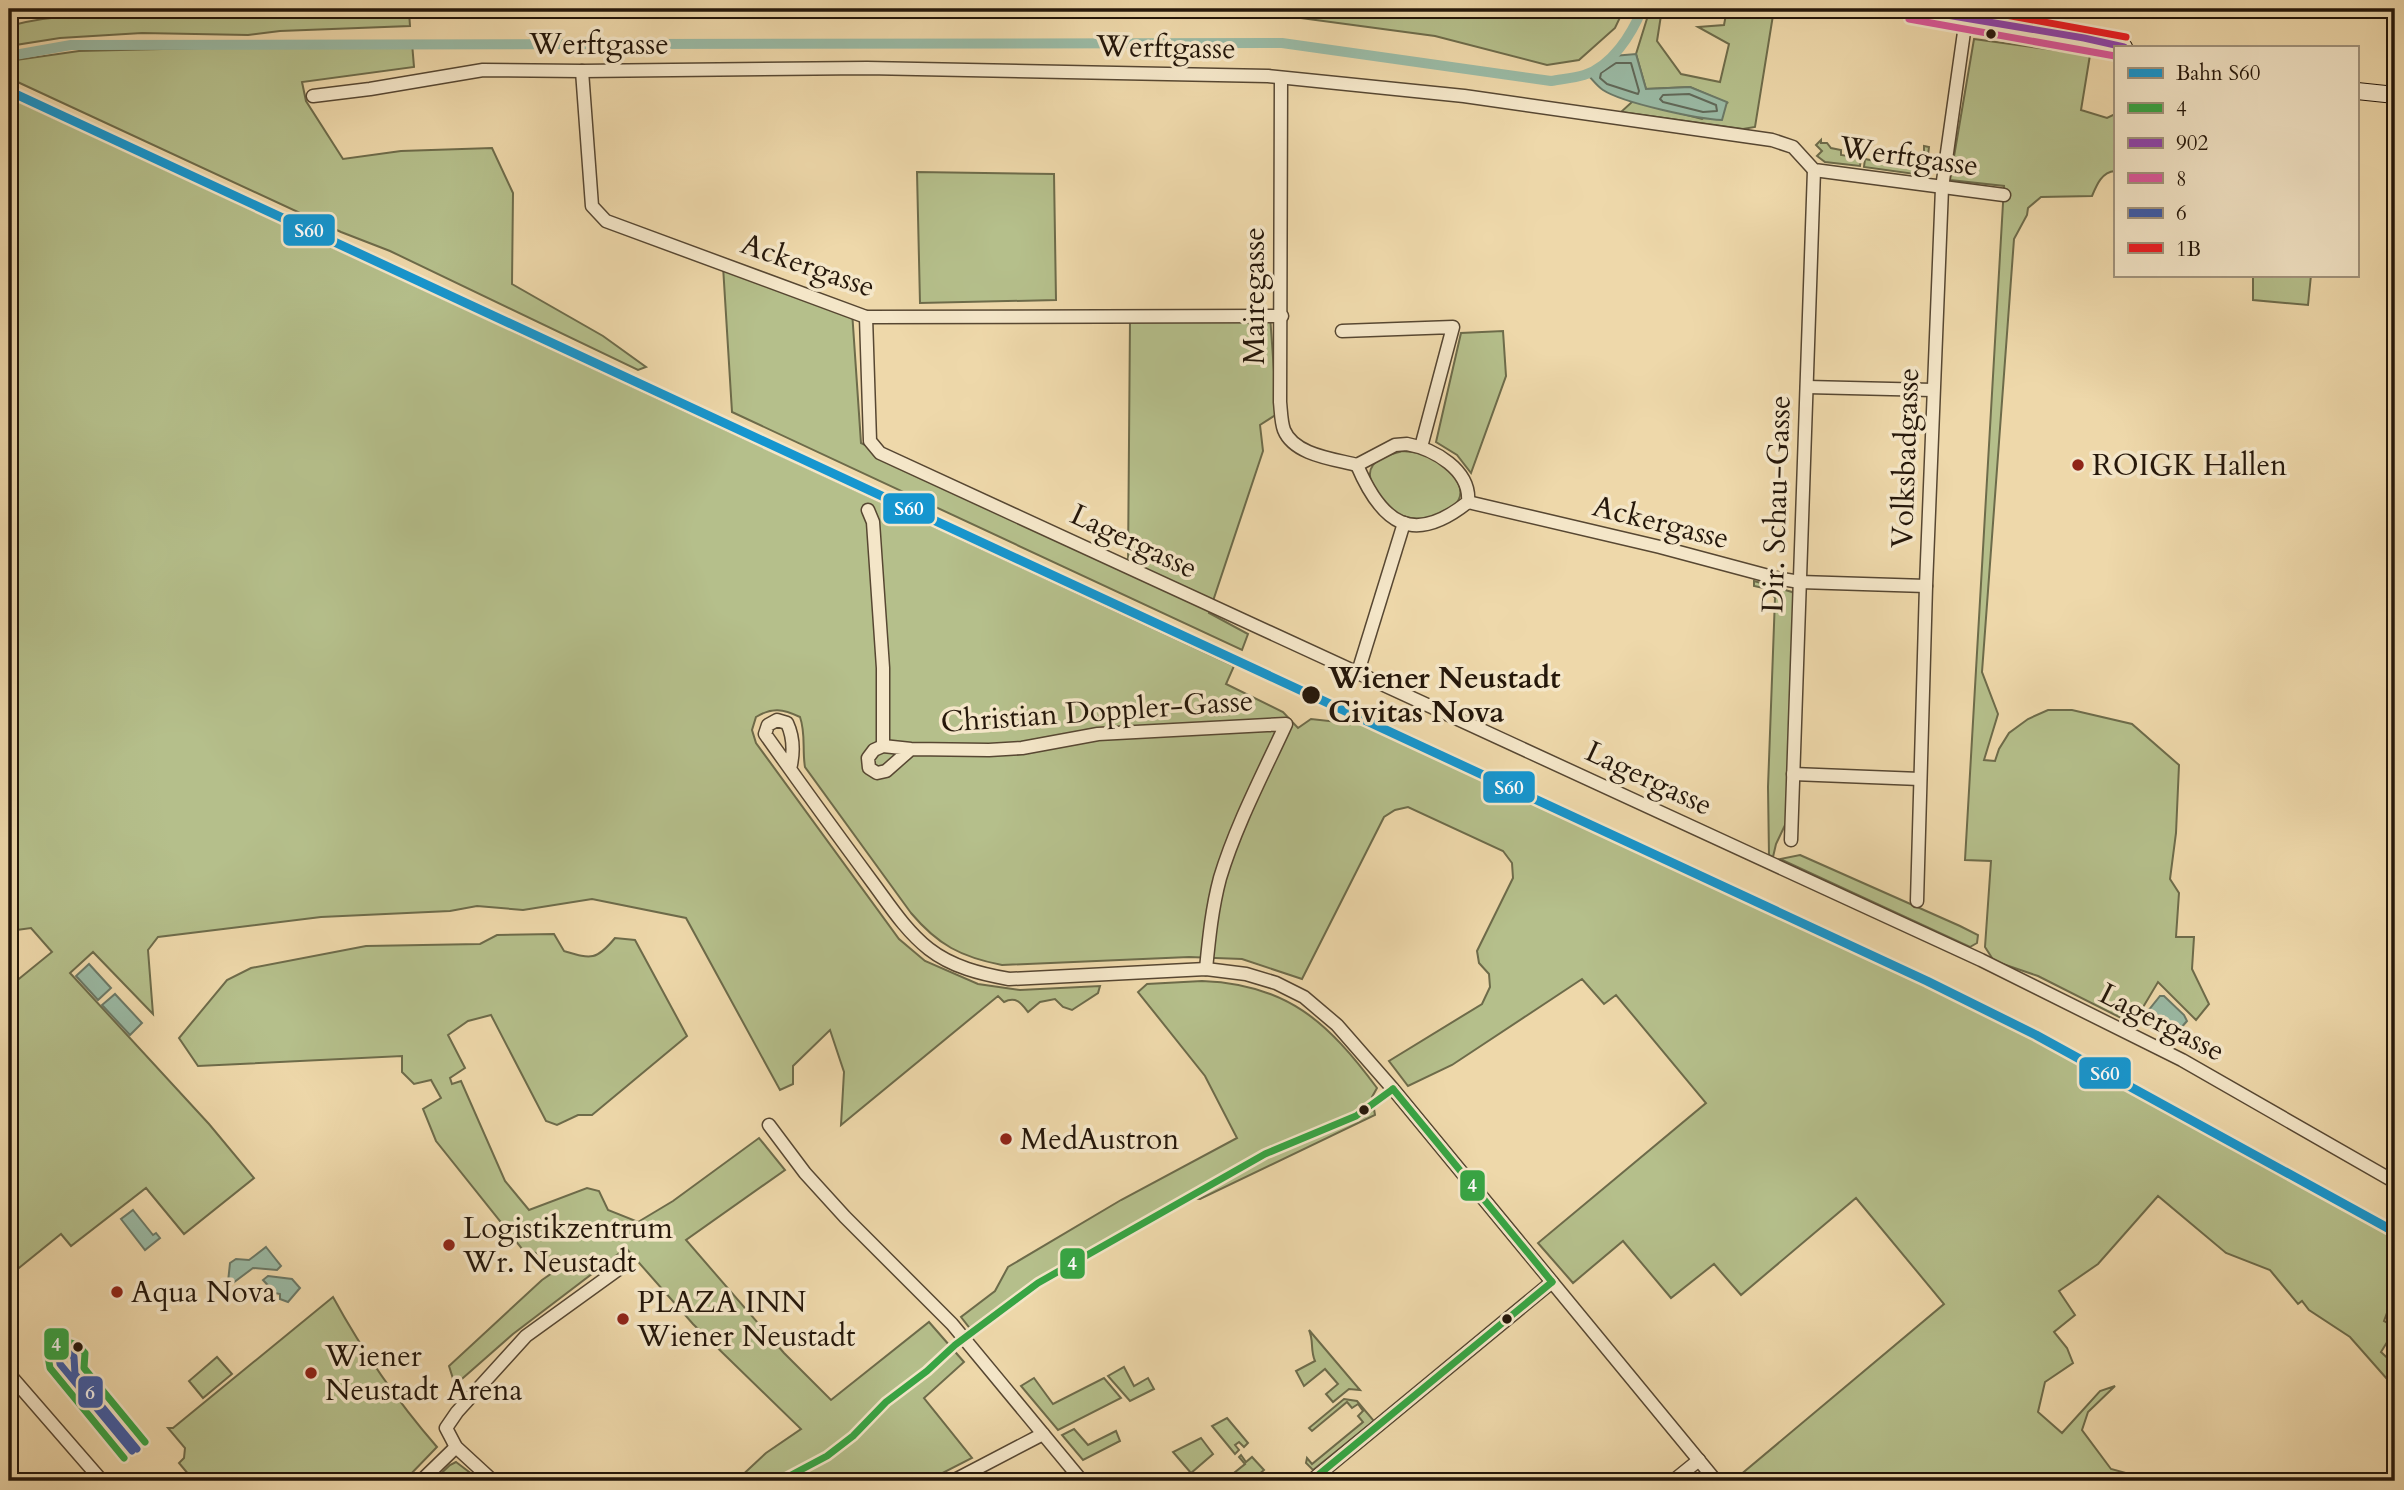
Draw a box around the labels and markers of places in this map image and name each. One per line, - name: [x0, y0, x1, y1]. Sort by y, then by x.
- unlabelled marker: [1984, 27, 1998, 41]
- place label: ROIGK Hallen: [2092, 445, 2287, 486]
- marker: ROIGK Hallen: [2070, 457, 2086, 473]
- place label: Wiener Neustadt Civitas Nova: [1327, 658, 1561, 733]
- marker: Wiener Neustadt Civitas Nova: [1300, 684, 1322, 706]
- unlabelled marker: [1357, 1103, 1371, 1117]
- place label: MedAustron: [1020, 1119, 1179, 1160]
- marker: MedAustron: [998, 1131, 1014, 1147]
- place label: Logistikzentrum Wr. Neustadt: [462, 1208, 674, 1283]
- marker: Logistikzentrum Wr. Neustadt: [441, 1237, 457, 1253]
- place label: Aqua Nova: [131, 1272, 276, 1313]
- place label: PLAZA INN Wiener Neustadt: [636, 1282, 856, 1357]
- marker: Aqua Nova: [109, 1284, 125, 1300]
- marker: PLAZA INN Wiener Neustadt: [615, 1311, 631, 1327]
- unlabelled marker: [1500, 1312, 1514, 1326]
- place label: Wiener Neustadt Arena: [324, 1336, 523, 1411]
- unlabelled marker: [71, 1340, 85, 1354]
- marker: Wiener Neustadt Arena: [303, 1365, 319, 1381]

